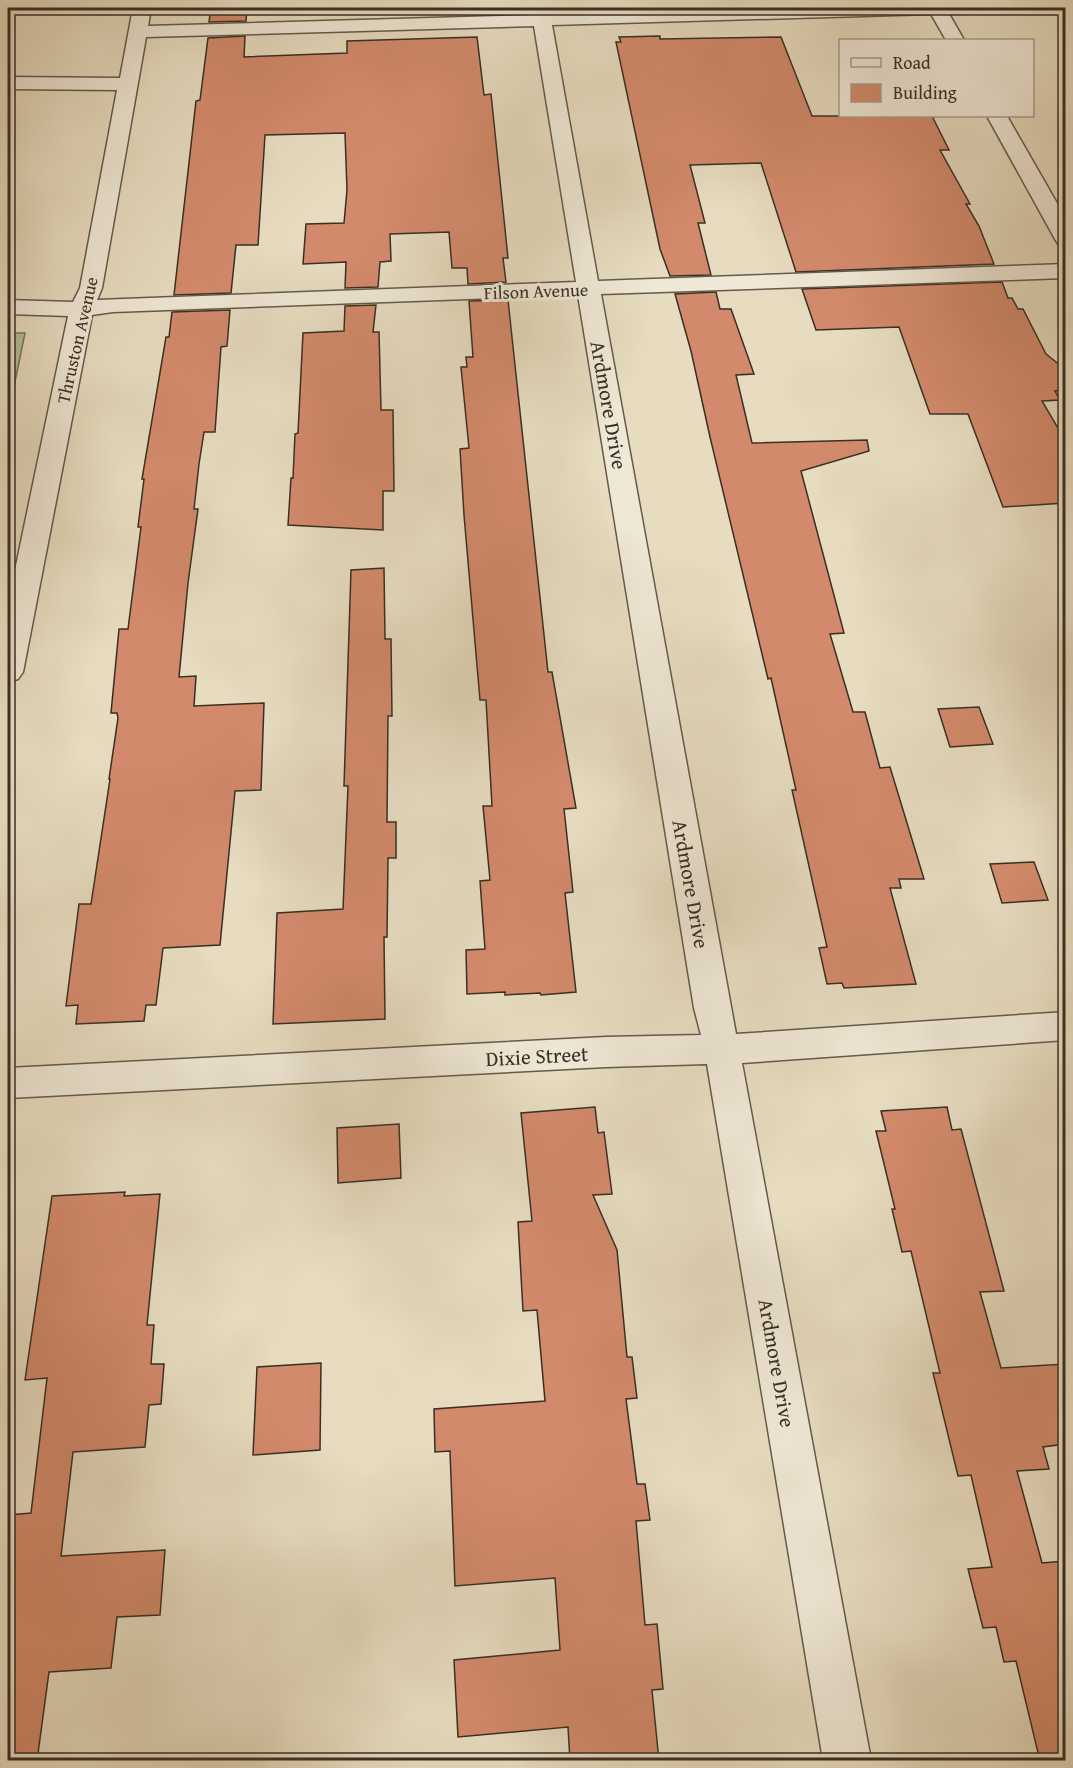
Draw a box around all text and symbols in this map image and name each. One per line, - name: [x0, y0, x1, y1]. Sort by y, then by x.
- legend: [839, 39, 1034, 117]
- text: Road: [893, 49, 931, 76]
- text: Building: [893, 79, 957, 106]
- street label: Thruston Avenue: [49, 274, 105, 406]
- street label: Filson Avenue: [483, 276, 589, 306]
- street label: Ardmore Drive: [582, 338, 636, 472]
- street label: Ardmore Drive: [664, 817, 718, 951]
- street label: Dixie Street: [485, 1038, 590, 1074]
- street label: Ardmore Drive: [750, 1296, 804, 1430]

